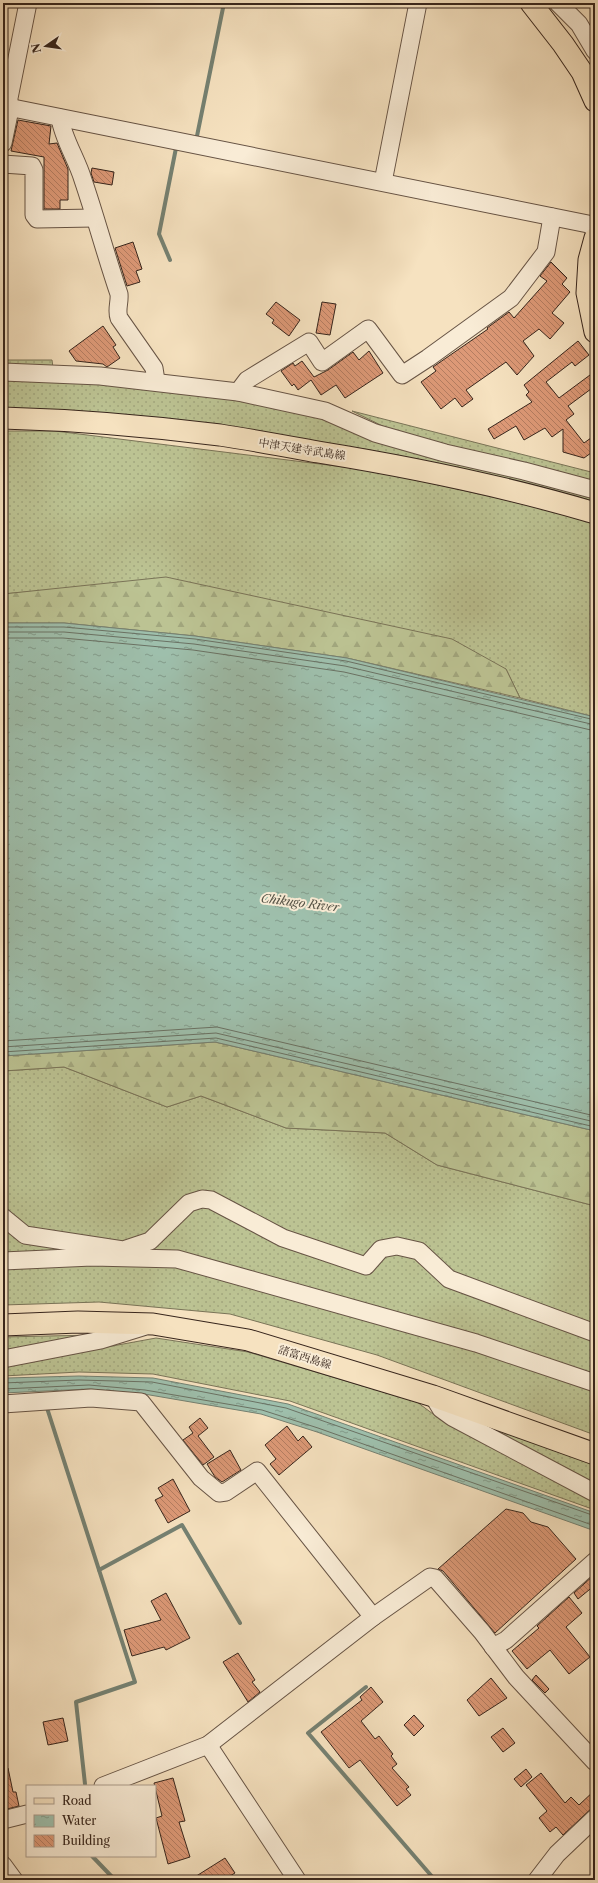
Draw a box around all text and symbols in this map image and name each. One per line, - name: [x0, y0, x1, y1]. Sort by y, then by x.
- north arrow: [26, 26, 66, 66]
- text: N: [28, 42, 44, 54]
- street label: 中津天建寺武島線: [257, 435, 347, 463]
- water label: Chikugo River: [260, 890, 341, 915]
- street label: 諸富西島線: [277, 1342, 333, 1372]
- legend: [26, 1785, 156, 1857]
- text: Road: [62, 1793, 92, 1808]
- text: Water: [61, 1813, 96, 1828]
- text: Building: [62, 1833, 110, 1848]

